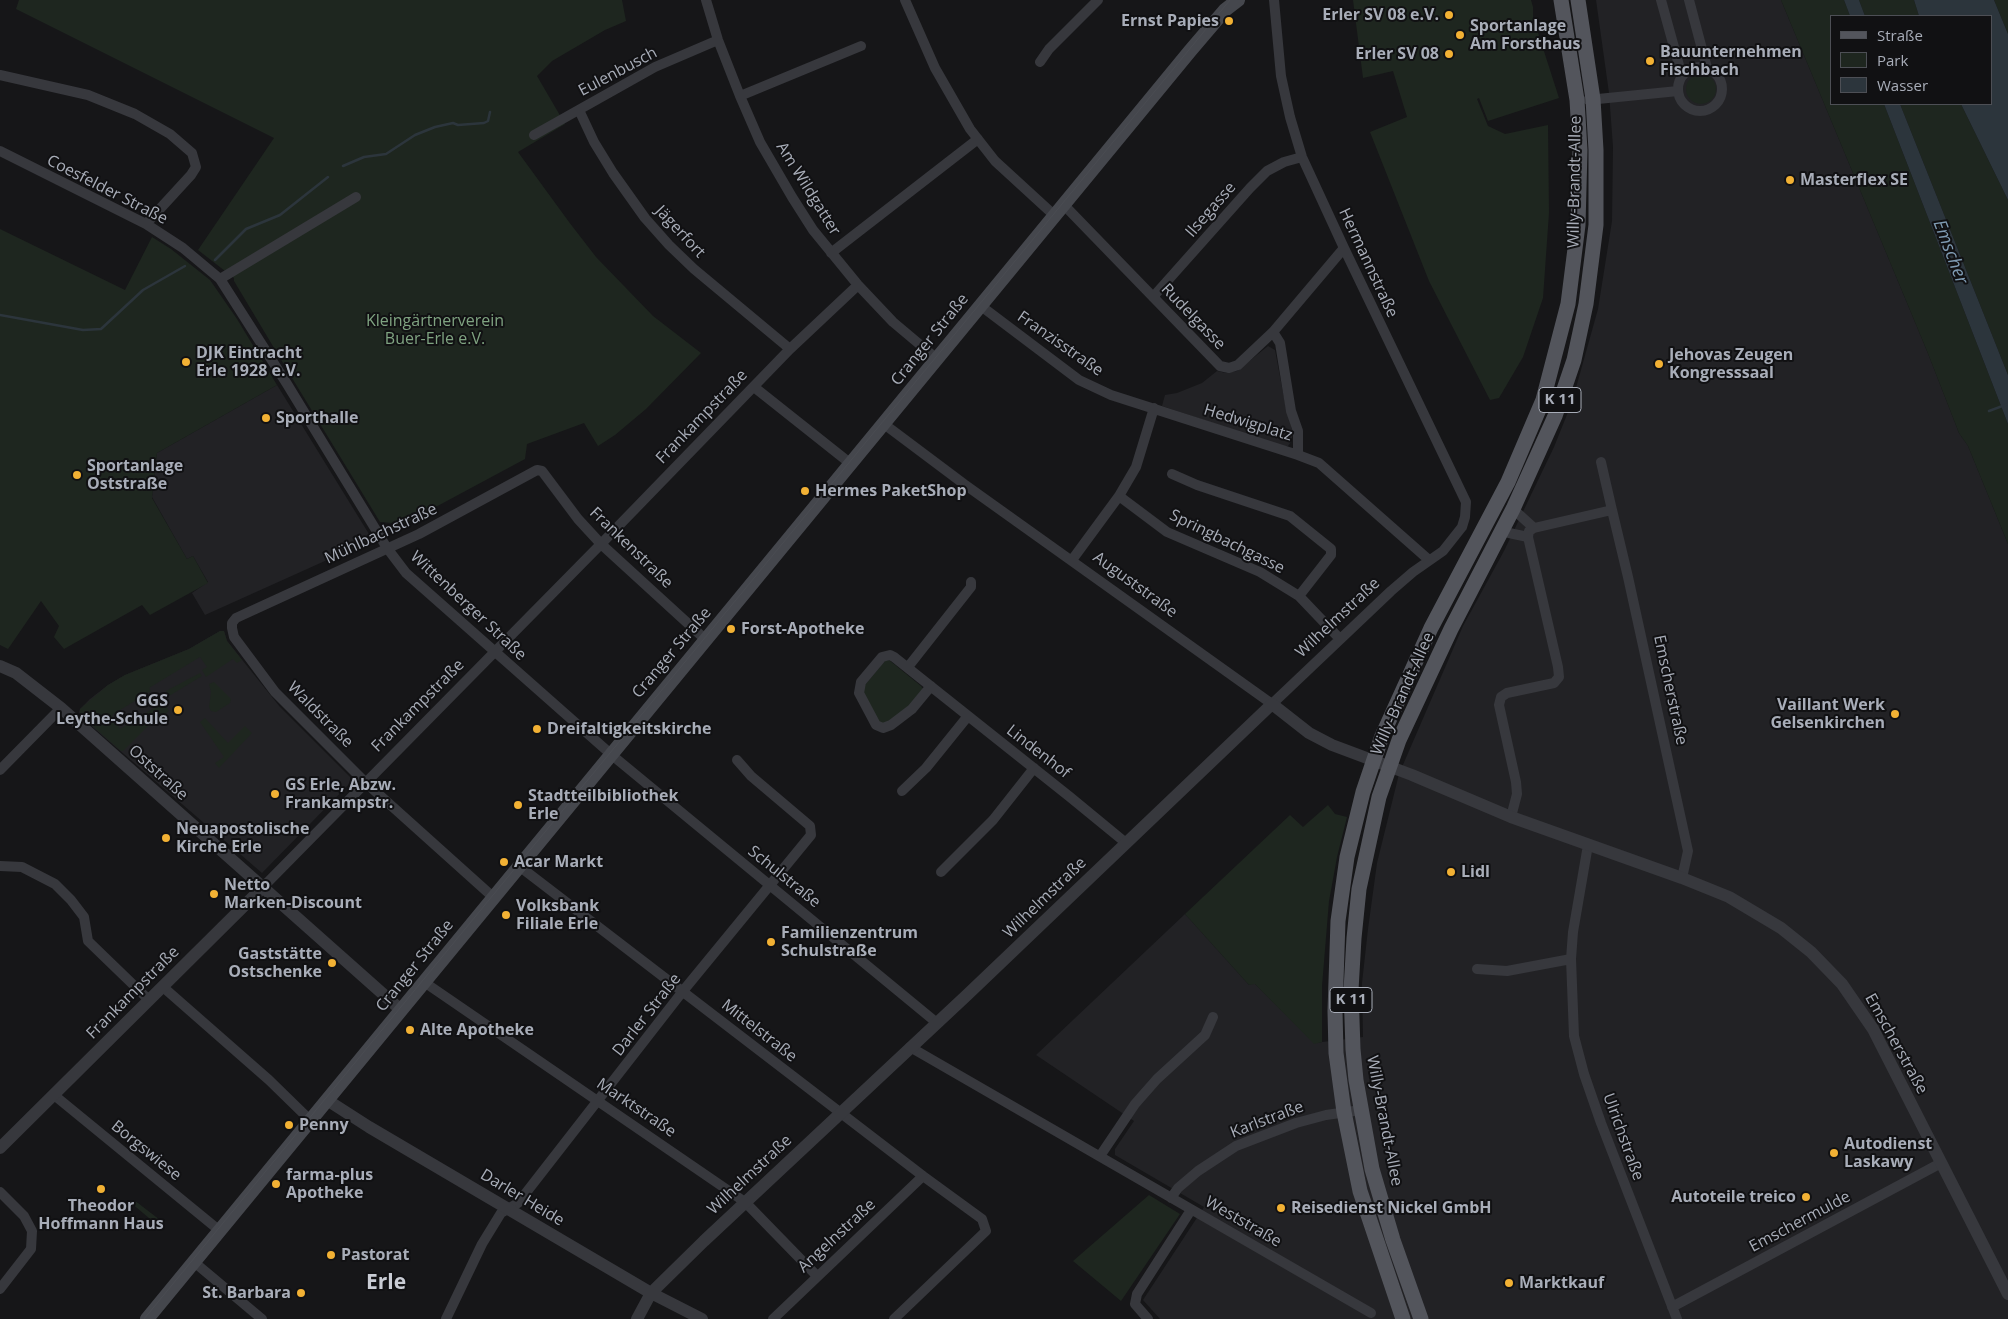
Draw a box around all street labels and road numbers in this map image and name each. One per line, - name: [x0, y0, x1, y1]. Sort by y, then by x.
- street label: Eulenbusch: [575, 43, 661, 101]
- street label: Willy-Brandt-Allee: [1564, 116, 1586, 248]
- street label: Am Wildgatter: [772, 139, 844, 239]
- street label: Coesfelder Straße: [43, 151, 171, 229]
- street label: Ilsegasse: [1182, 178, 1240, 242]
- street label: Jägerfort: [651, 202, 709, 262]
- street label: Hermannstraße: [1334, 205, 1402, 321]
- street label: Rudelgasse: [1157, 280, 1229, 354]
- street label: Cranger Straße: [887, 290, 973, 390]
- street label: Franzisstraße: [1013, 307, 1107, 381]
- street label: Frankampstraße: [652, 366, 752, 468]
- road number: K 11: [1539, 388, 1581, 412]
- street label: Hedwigplatz: [1201, 400, 1295, 446]
- street label: Mühlbachstraße: [322, 500, 440, 568]
- street label: Frankenstraße: [585, 503, 677, 593]
- street label: Springbachgasse: [1166, 506, 1288, 578]
- street label: Wittenberger Straße: [406, 547, 530, 665]
- street label: Auguststraße: [1089, 548, 1181, 622]
- street label: Wilhelmstraße: [1292, 574, 1384, 662]
- street label: Cranger Straße: [628, 604, 716, 702]
- street label: Willy-Brandt-Allee: [1367, 630, 1439, 758]
- street label: Emscherstraße: [1649, 633, 1691, 747]
- street label: Frankampstraße: [368, 656, 468, 756]
- street label: Waldstraße: [283, 678, 357, 752]
- street label: Lindenhof: [1002, 721, 1074, 783]
- street label: Oststraße: [124, 741, 192, 805]
- street label: Schulstraße: [744, 842, 824, 912]
- street label: Wilhelmstraße: [999, 854, 1091, 942]
- street label: Cranger Straße: [372, 916, 458, 1016]
- street label: Frankampstraße: [83, 943, 183, 1043]
- street label: Darler Straße: [609, 970, 685, 1060]
- road number: K 11: [1330, 988, 1372, 1012]
- street label: Emscherstraße: [1860, 990, 1932, 1098]
- street label: Mittelstraße: [717, 996, 801, 1066]
- street label: Willy-Brandt-Allee: [1362, 1054, 1406, 1188]
- street label: Marktstraße: [593, 1074, 679, 1142]
- street label: Ulrichstraße: [1598, 1091, 1648, 1183]
- street label: Karlstraße: [1228, 1097, 1306, 1143]
- street label: Borgswiese: [107, 1117, 185, 1185]
- street label: Wilhelmstraße: [704, 1131, 796, 1219]
- street label: Darler Heide: [477, 1165, 567, 1231]
- street label: Emschermulde: [1746, 1187, 1854, 1257]
- street label: Weststraße: [1201, 1192, 1285, 1252]
- street label: Angelnstraße: [794, 1195, 880, 1277]

